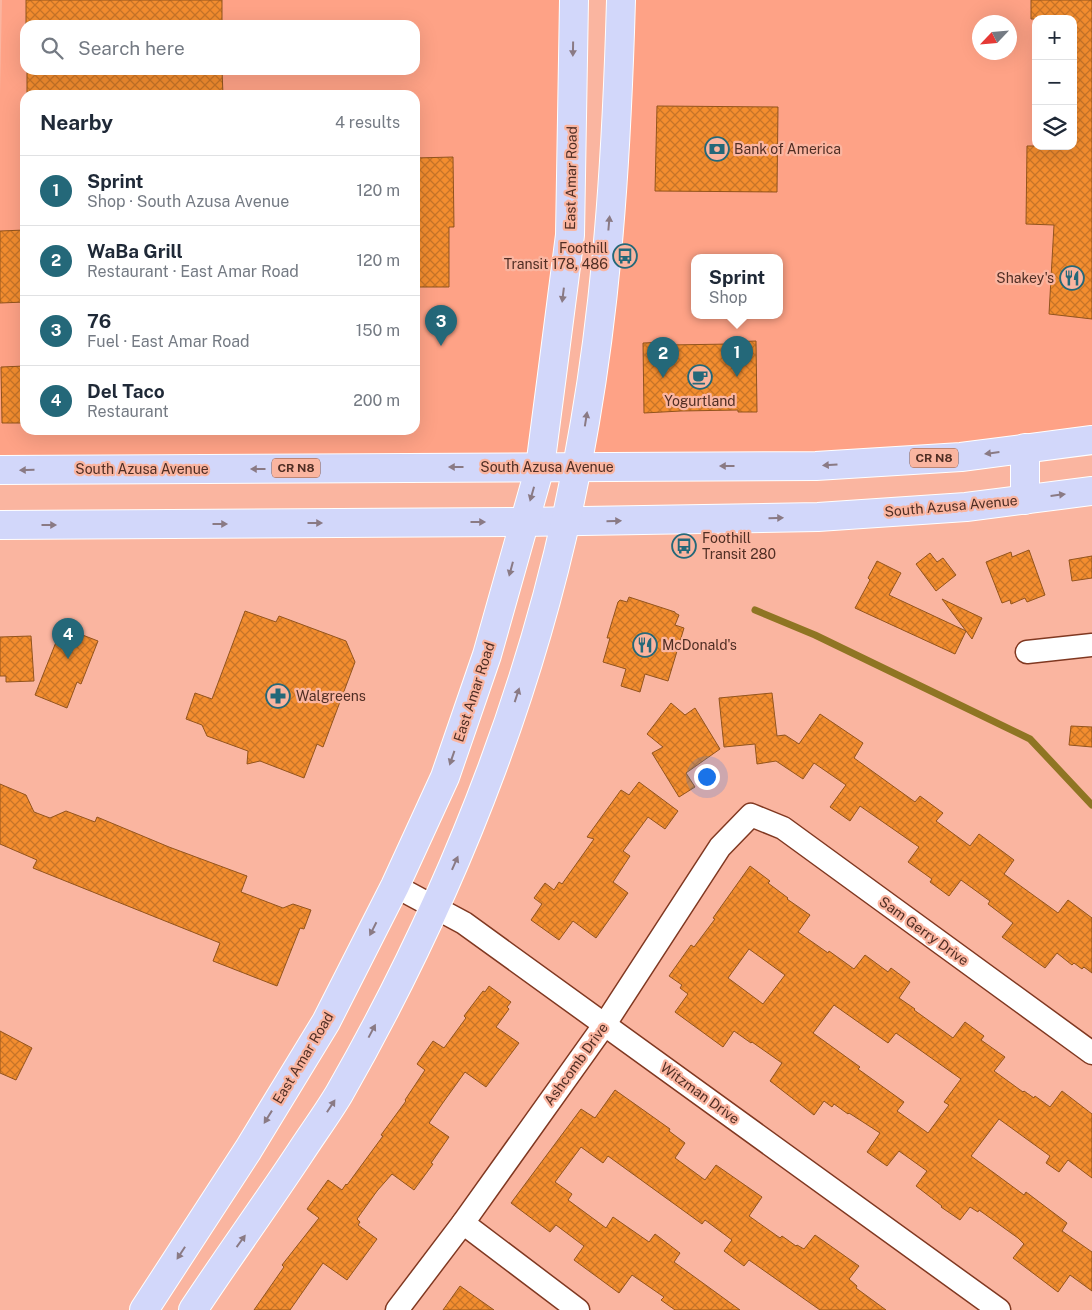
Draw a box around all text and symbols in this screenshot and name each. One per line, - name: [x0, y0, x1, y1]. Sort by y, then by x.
- north arrow: [972, 15, 1017, 60]
- map controls: [1032, 15, 1077, 150]
- button: +: [1032, 15, 1077, 60]
- search box: [20, 20, 420, 75]
- icon: search: [38, 34, 66, 62]
- text: Search here: [78, 37, 185, 59]
- one-way arrow: [569, 41, 577, 57]
- button: −: [1032, 60, 1077, 105]
- button: layers: [1032, 105, 1077, 150]
- text: Nearby: [40, 110, 113, 135]
- text: 4 results: [335, 113, 400, 132]
- street label: East Amar Road: [562, 126, 580, 230]
- bank icon: Bank of America: [704, 136, 730, 162]
- place label: Bank of America: [734, 141, 841, 157]
- text: Sprint: [87, 170, 143, 192]
- text: 1: [53, 181, 59, 200]
- text: 120 m: [356, 181, 400, 200]
- text: Shop · South Azusa Avenue: [87, 192, 289, 211]
- one-way arrow: [605, 215, 613, 231]
- text: WaBa Grill: [87, 240, 183, 262]
- place label: Foothill Transit 178, 486: [504, 240, 608, 272]
- bus stop icon: Foothill Transit 178, 486: [612, 243, 638, 269]
- text: 2: [51, 251, 61, 270]
- text: 120 m: [356, 251, 400, 270]
- popup: [691, 254, 783, 319]
- text: Restaurant · East Amar Road: [87, 262, 299, 281]
- restaurant icon: Shakey's: [1059, 265, 1085, 291]
- text: Sprint: [709, 266, 765, 288]
- place label: Shakey's: [996, 270, 1054, 286]
- one-way arrow: [558, 287, 566, 303]
- text: Shop: [709, 288, 747, 307]
- pin: 3: [425, 305, 457, 346]
- text: 76: [87, 310, 111, 332]
- text: 3: [51, 321, 61, 340]
- text: 150 m: [356, 321, 400, 340]
- text: Fuel · East Amar Road: [87, 332, 250, 351]
- pin: 1: [721, 336, 753, 377]
- pin: 2: [647, 337, 679, 378]
- cafe icon: Yogurtland: [687, 364, 713, 390]
- text: Del Taco: [87, 380, 165, 402]
- text: 4: [51, 391, 61, 410]
- text: 200 m: [353, 391, 400, 410]
- place label: Yogurtland: [664, 393, 736, 409]
- text: Restaurant: [87, 402, 169, 421]
- one-way arrow: [582, 411, 590, 427]
- road number: CR N8: [910, 448, 958, 468]
- one-way arrow: [983, 449, 999, 457]
- road number: CR N8: [272, 458, 320, 478]
- street label: South Azusa Avenue: [480, 459, 614, 475]
- street label: South Azusa Avenue: [75, 461, 209, 477]
- one-way arrow: [718, 462, 734, 470]
- one-way arrow: [821, 462, 837, 470]
- one-way arrow: [448, 463, 464, 471]
- one-way arrow: [250, 465, 266, 473]
- one-way arrow: [18, 466, 34, 474]
- one-way arrow: [527, 487, 535, 502]
- one-way arrow: [1051, 491, 1067, 499]
- street label: South Azusa Avenue: [884, 492, 1018, 520]
- one-way arrow: [769, 514, 785, 522]
- one-way arrow: [606, 516, 622, 524]
- one-way arrow: [470, 518, 486, 526]
- one-way arrow: [307, 519, 323, 527]
- one-way arrow: [213, 520, 229, 528]
- one-way arrow: [41, 521, 57, 529]
- place label: Foothill Transit 280: [702, 530, 776, 562]
- bus stop icon: Foothill Transit 280: [671, 533, 697, 559]
- one-way arrow: [506, 562, 514, 577]
- pin: 4: [52, 618, 84, 659]
- restaurant icon: McDonald's: [632, 632, 658, 658]
- place label: McDonald's: [662, 637, 737, 653]
- street label: East Amar Road: [450, 640, 498, 744]
- pharmacy icon: Walgreens: [265, 683, 291, 709]
- one-way arrow: [514, 687, 522, 702]
- place label: Walgreens: [296, 688, 366, 704]
- one-way arrow: [448, 750, 455, 765]
- your location: [694, 764, 720, 790]
- one-way arrow: [451, 856, 459, 870]
- street label: Sam Gerry Drive: [876, 893, 972, 969]
- one-way arrow: [369, 922, 377, 936]
- street label: East Amar Road: [269, 1009, 337, 1107]
- street label: Ashcomb Drive: [541, 1020, 611, 1108]
- one-way arrow: [368, 1024, 376, 1039]
- street label: Witzman Drive: [657, 1059, 743, 1127]
- one-way arrow: [326, 1100, 336, 1113]
- one-way arrow: [264, 1110, 273, 1123]
- one-way arrow: [235, 1235, 246, 1248]
- one-way arrow: [176, 1247, 185, 1260]

